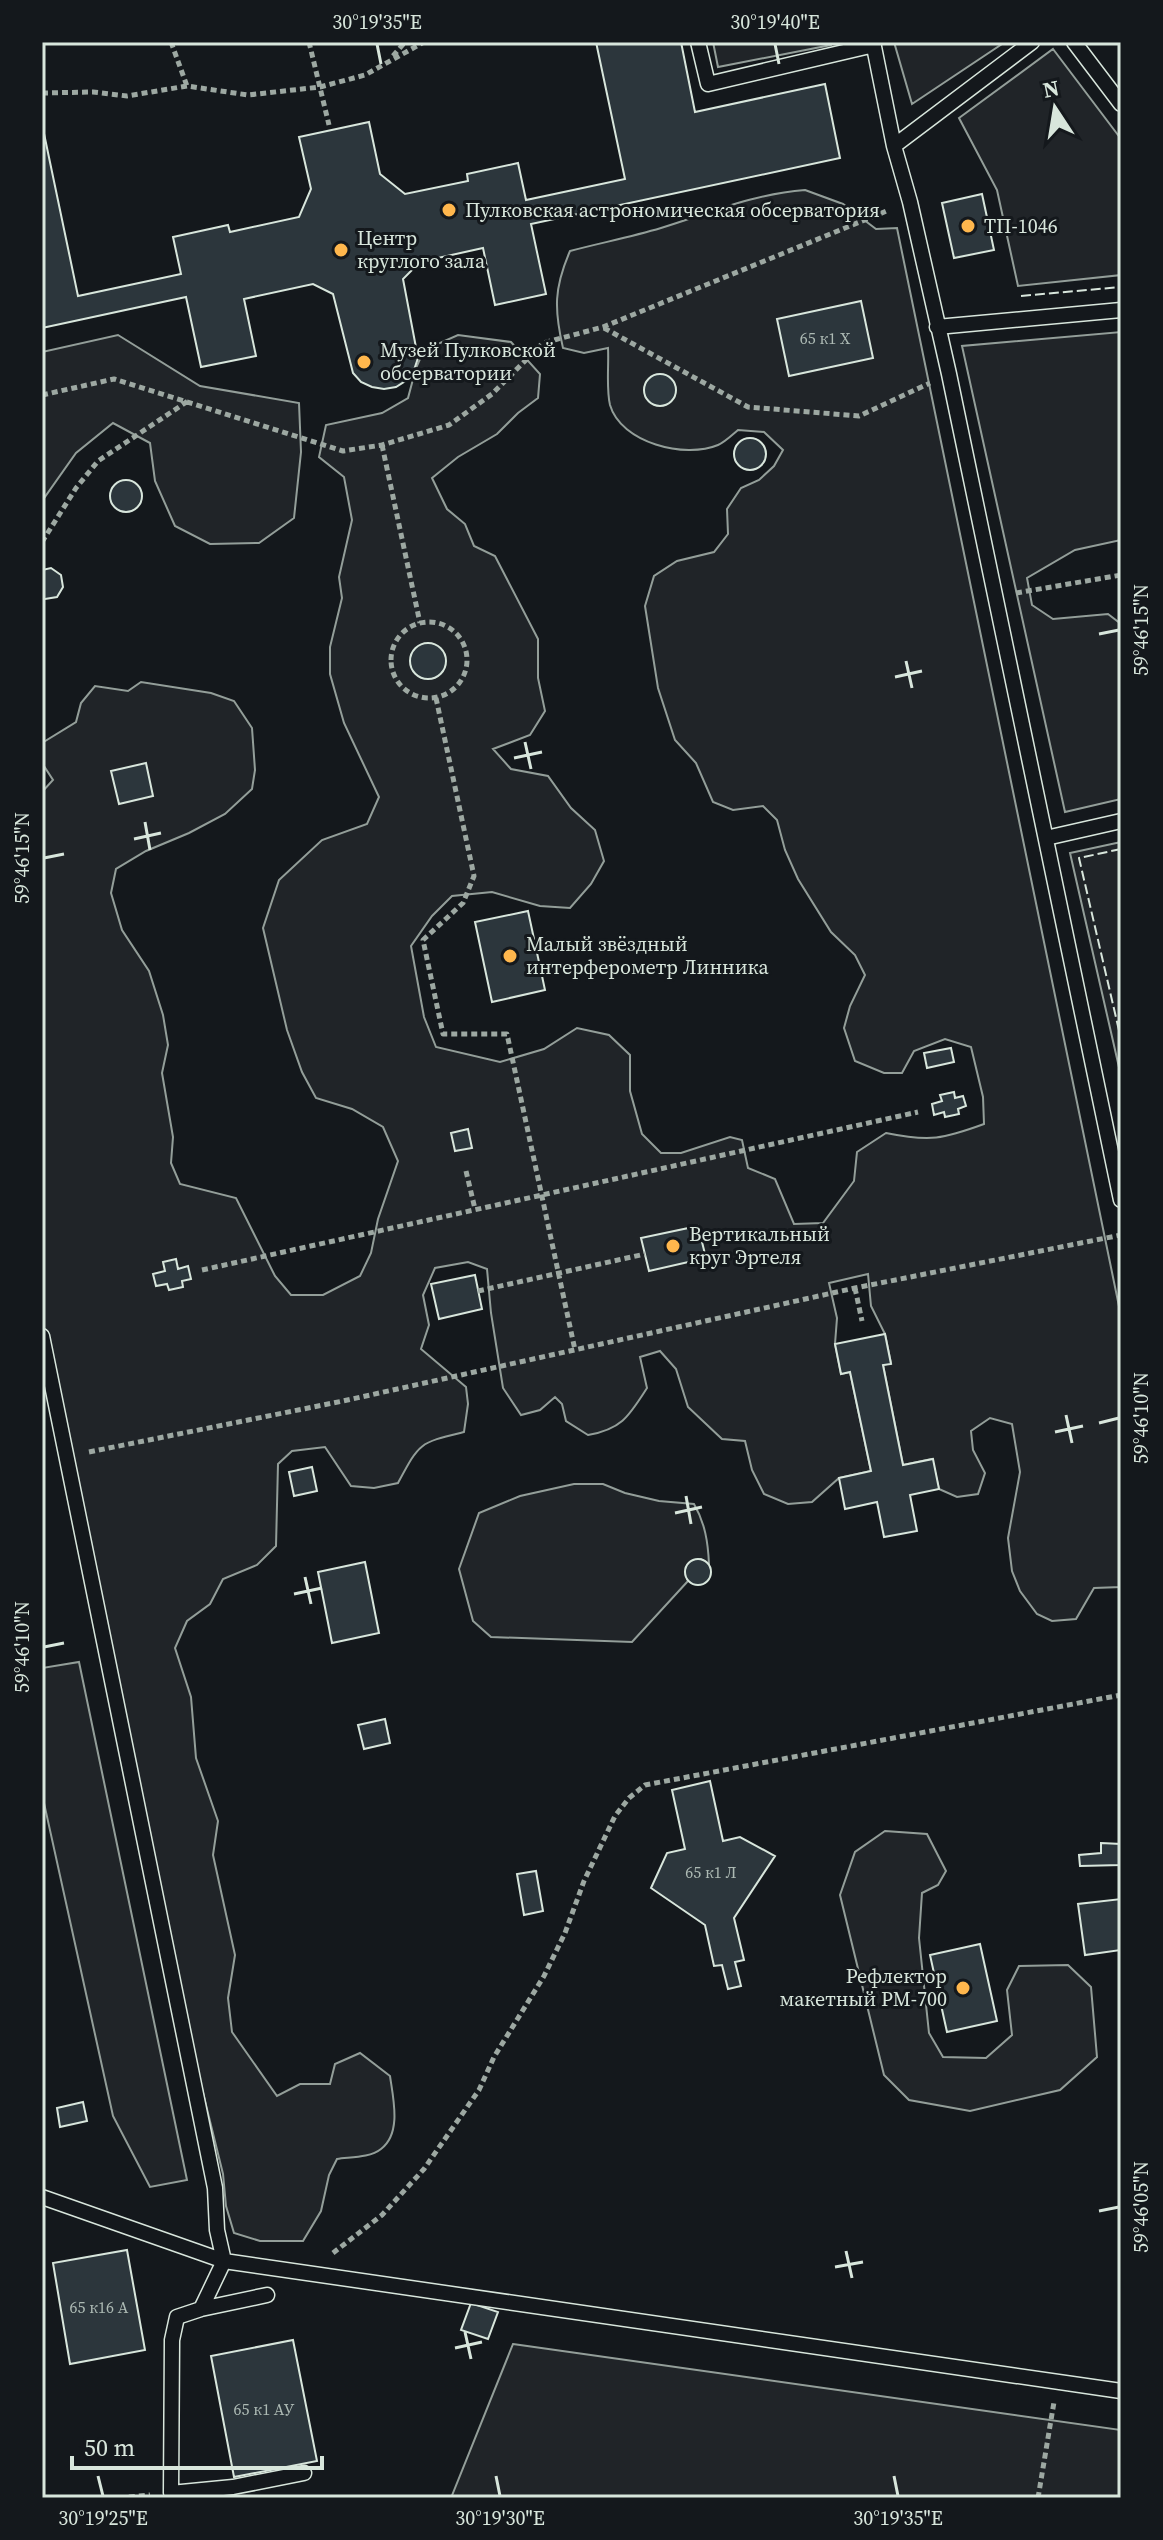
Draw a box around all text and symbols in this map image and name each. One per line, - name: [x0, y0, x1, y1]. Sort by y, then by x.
- text: 30°19'35"E: [332, 8, 422, 36]
- text: 30°19'40"E: [730, 8, 820, 36]
- north arrow: [1015, 68, 1095, 148]
- text: N: [1040, 72, 1062, 105]
- place label: Пулковская астрономическая обсерватория: [465, 196, 880, 224]
- marker: Пулковская астрономическая обсерватория: [440, 201, 458, 219]
- place label: ТП-1046: [984, 212, 1058, 240]
- marker: ТП-1046: [959, 217, 977, 235]
- place label: Центр круглого зала: [357, 224, 486, 275]
- marker: Центр круглого зала: [332, 241, 350, 259]
- house number: 65 к1 Х: [800, 327, 851, 349]
- place label: Музей Пулковской обсерватории: [380, 336, 556, 387]
- marker: Музей Пулковской обсерватории: [355, 353, 373, 371]
- text: 59°46'15"N: [1127, 584, 1155, 676]
- text: 59°46'15"N: [8, 812, 36, 904]
- place label: Малый звёздный интерферометр Линника: [526, 930, 769, 981]
- marker: Малый звёздный интерферометр Линника: [501, 947, 519, 965]
- place label: Вертикальный круг Эртеля: [689, 1220, 830, 1271]
- marker: Вертикальный круг Эртеля: [664, 1237, 682, 1255]
- text: 59°46'10"N: [1127, 1372, 1155, 1464]
- text: 59°46'10"N: [8, 1601, 36, 1693]
- house number: 65 к1 Л: [685, 1861, 737, 1883]
- place label: Рефлектор макетный РМ-700: [779, 1962, 947, 2013]
- marker: Рефлектор макетный РМ-700: [954, 1979, 972, 1997]
- text: 59°46'05"N: [1127, 2161, 1155, 2253]
- house number: 65 к16 А: [70, 2296, 129, 2318]
- house number: 65 к1 АУ: [234, 2398, 295, 2420]
- scale bar: [72, 2420, 322, 2470]
- text: 50 m: [84, 2431, 135, 2464]
- text: 30°19'25"E: [58, 2504, 148, 2532]
- text: 30°19'30"E: [455, 2504, 545, 2532]
- text: 30°19'35"E: [853, 2504, 943, 2532]

